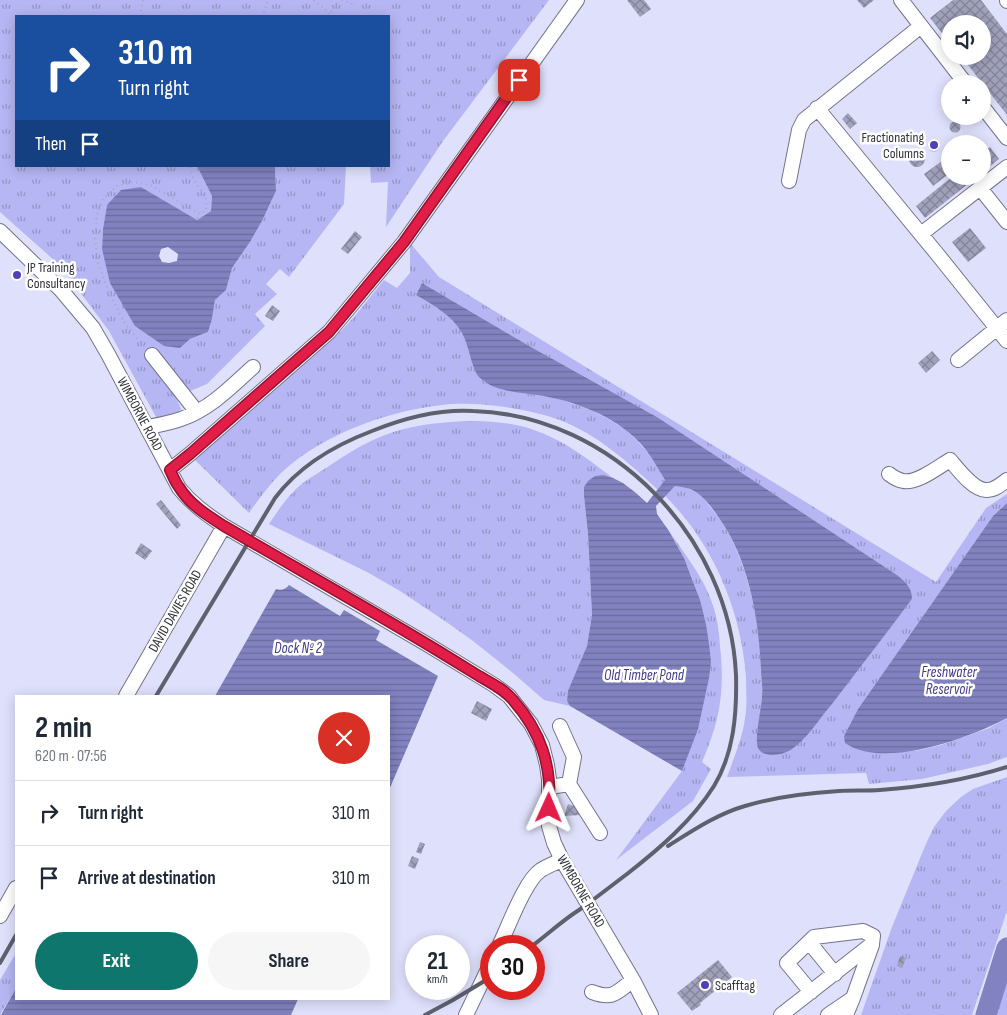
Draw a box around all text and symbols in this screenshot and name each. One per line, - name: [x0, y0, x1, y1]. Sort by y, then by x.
- map controls: [941, 15, 991, 185]
- button: sound: [941, 15, 991, 65]
- text: 310 m: [118, 32, 193, 75]
- icon: right: [35, 35, 100, 100]
- pin: [498, 59, 540, 101]
- icon: arrive: [505, 66, 533, 94]
- text: Turn right: [118, 75, 189, 102]
- button: +: [941, 75, 991, 125]
- place label: Fractionating Columns: [861, 129, 924, 162]
- icon: arrive: [76, 130, 104, 158]
- text: Then: [35, 133, 66, 156]
- button: −: [941, 135, 991, 185]
- marker: Fractionating Columns: [928, 139, 940, 151]
- place label: JP Training Consultancy: [26, 259, 86, 292]
- marker: JP Training Consultancy: [11, 269, 23, 281]
- street label: WIMBORNE ROAD: [113, 374, 167, 454]
- street label: DAVID DAVIES ROAD: [145, 567, 205, 655]
- water label: Dock Nº 2: [274, 639, 323, 658]
- water label: Freshwater Reservoir: [921, 663, 978, 699]
- water label: Old Timber Pond: [604, 666, 685, 685]
- text: 2 min: [35, 710, 92, 746]
- button: close: [318, 712, 370, 764]
- text: 620 m · 07:56: [35, 747, 107, 766]
- position arrow: [522, 781, 574, 833]
- icon: right: [35, 799, 63, 827]
- text: Turn right: [78, 802, 143, 825]
- text: 310 m: [332, 802, 370, 825]
- street label: WIMBORNE ROAD: [553, 852, 609, 930]
- icon: arrive: [35, 864, 63, 892]
- text: Arrive at destination: [78, 867, 216, 890]
- text: 310 m: [332, 867, 370, 890]
- button: Exit: [35, 932, 198, 990]
- button: Share: [208, 932, 370, 990]
- speed limit sign: 30: [480, 935, 545, 1000]
- text: 21: [427, 946, 448, 977]
- text: km/h: [427, 972, 448, 987]
- place label: Scafftag: [715, 977, 755, 994]
- marker: Scafftag: [699, 979, 711, 991]

